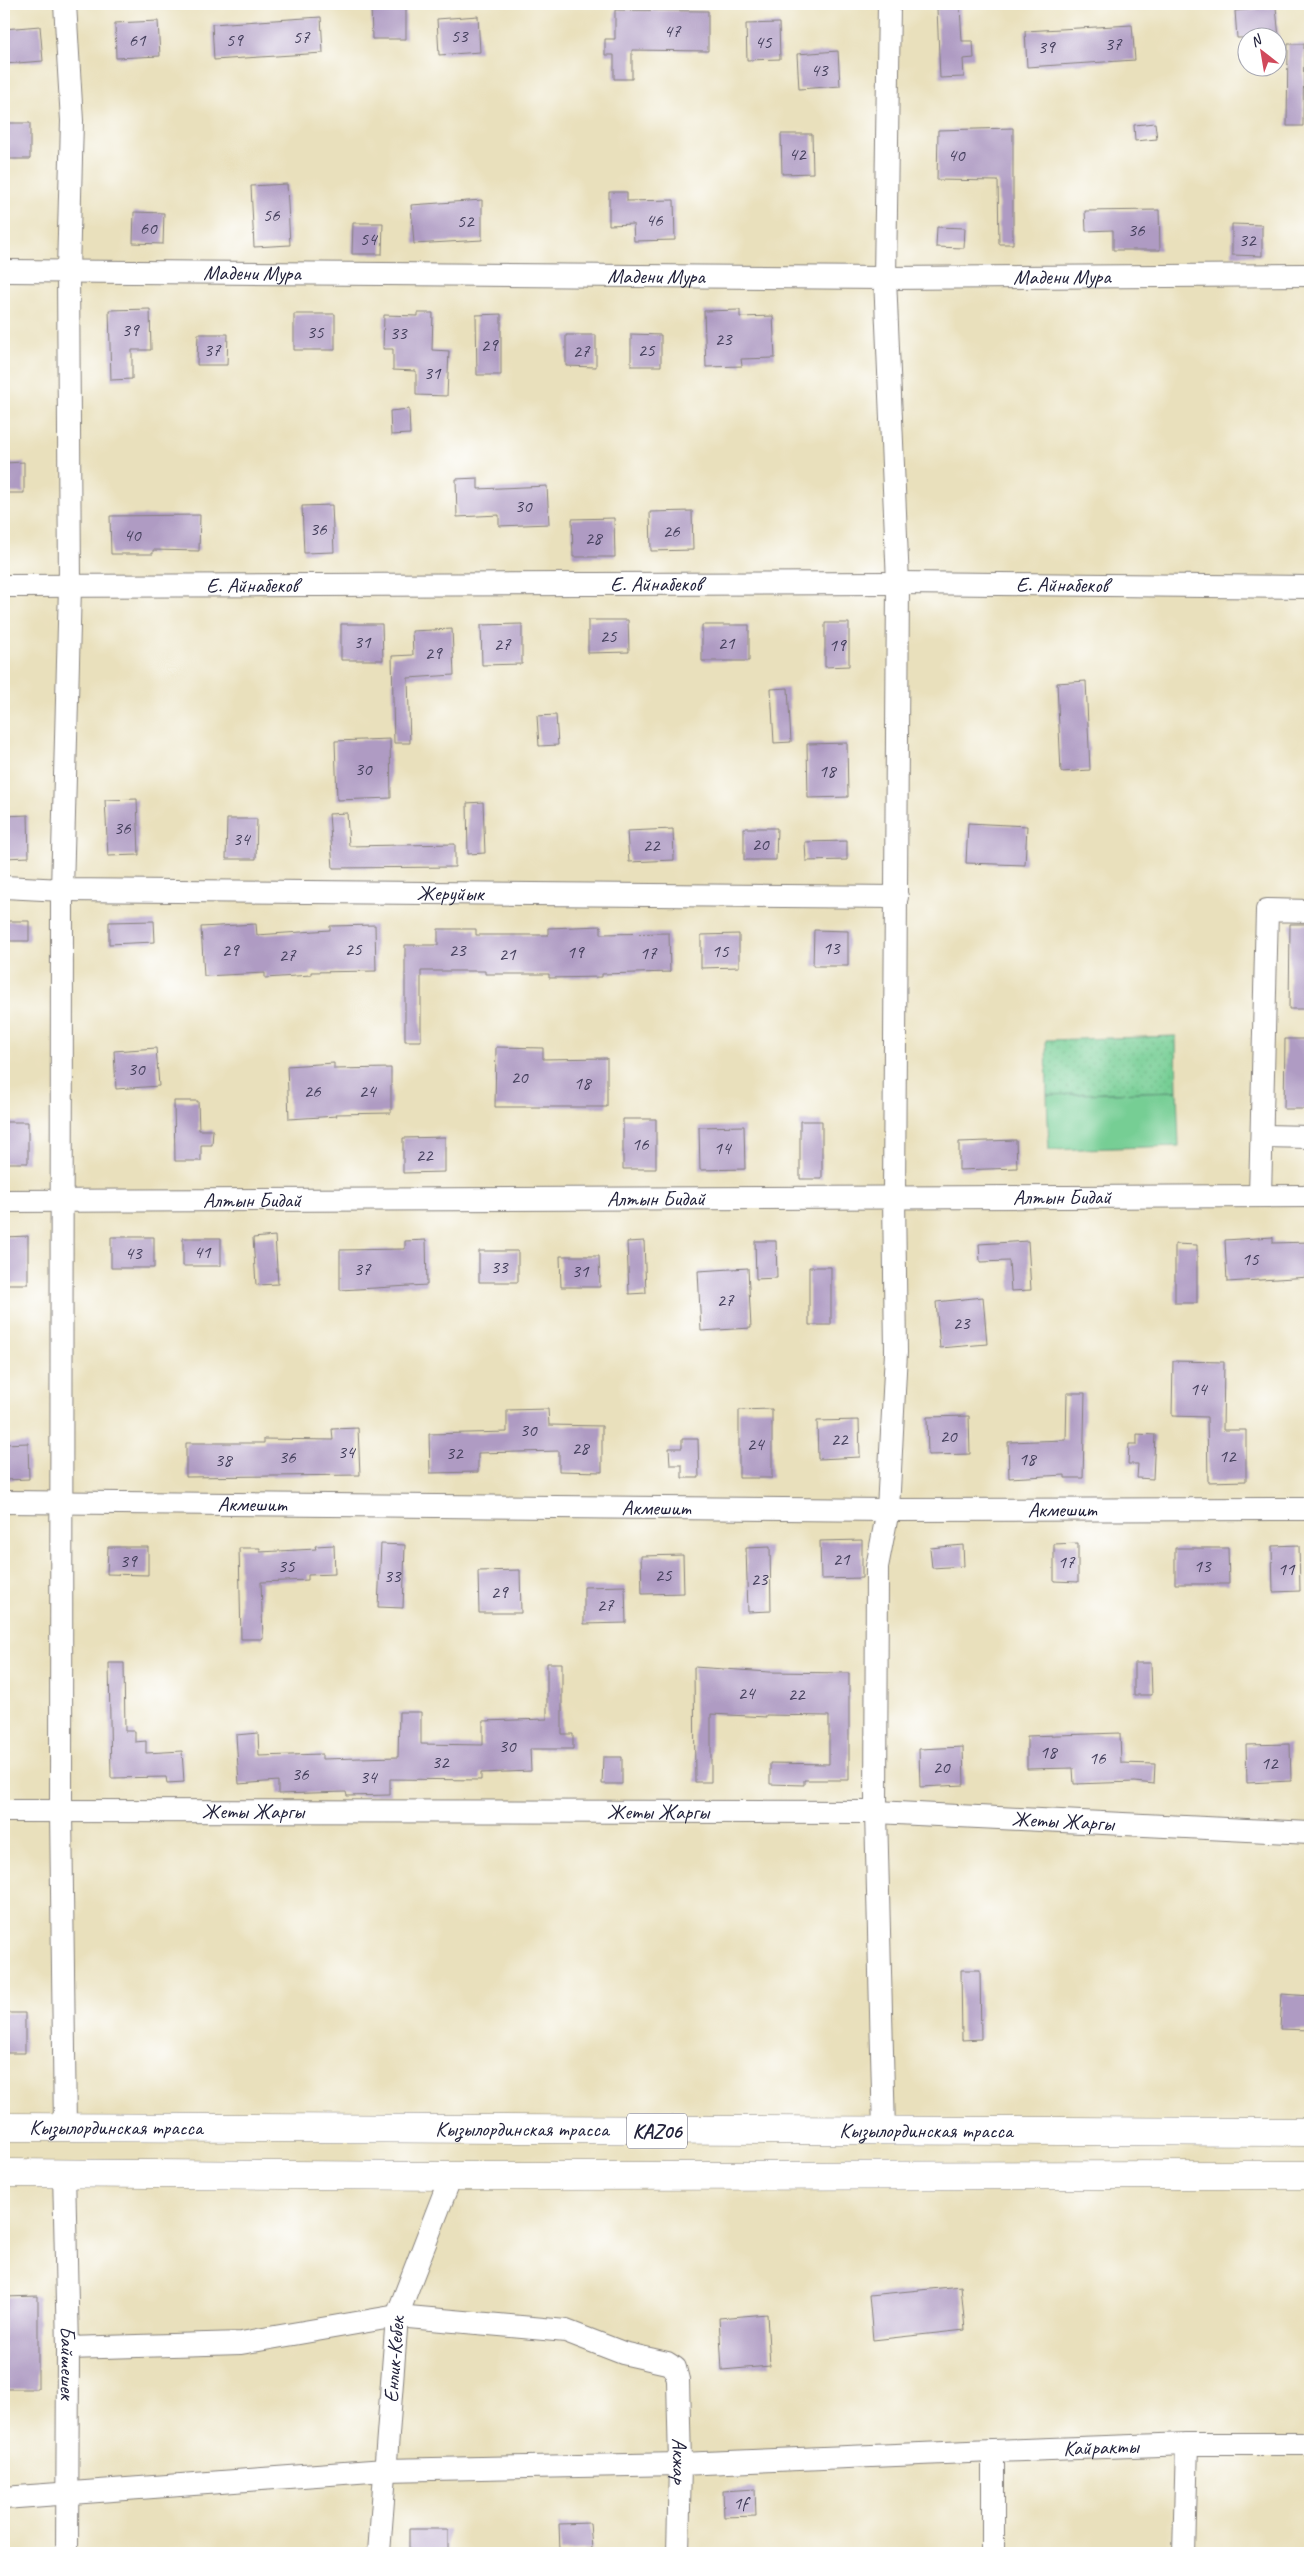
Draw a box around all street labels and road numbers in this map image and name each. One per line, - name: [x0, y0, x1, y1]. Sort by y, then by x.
- street label: Мадени Мура: [203, 260, 302, 286]
- street label: Мадени Мура: [607, 263, 706, 290]
- street label: Мадени Мура: [1013, 263, 1112, 290]
- street label: Е. Айнабеков: [610, 571, 707, 597]
- street label: Е. Айнабеков: [1016, 571, 1113, 598]
- street label: Е. Айнабеков: [206, 572, 303, 598]
- street label: Жеруйык: [416, 880, 486, 907]
- street label: Алтын Бидай: [1013, 1184, 1112, 1210]
- street label: Алтын Бидай: [607, 1185, 706, 1212]
- street label: Алтын Бидай: [203, 1187, 302, 1213]
- street label: Акмешит: [218, 1491, 288, 1518]
- street label: Акмешит: [622, 1495, 692, 1521]
- street label: Акмешит: [1028, 1497, 1098, 1523]
- street label: Жеты Жаргы: [202, 1798, 306, 1824]
- street label: Жеты Жаргы: [607, 1799, 711, 1825]
- street label: Жеты Жаргы: [1011, 1806, 1116, 1837]
- street label: Кызылординская трасса: [29, 2114, 205, 2141]
- road number: KАZ06: [627, 2114, 687, 2148]
- street label: Кызылординская трасса: [435, 2116, 611, 2143]
- street label: Кызылординская трасса: [839, 2117, 1015, 2144]
- street label: Енлик-Кебек: [377, 2313, 410, 2403]
- street label: Байшешек: [55, 2326, 81, 2401]
- street label: Кайракты: [1063, 2433, 1141, 2461]
- street label: Акжар: [666, 2438, 693, 2486]

